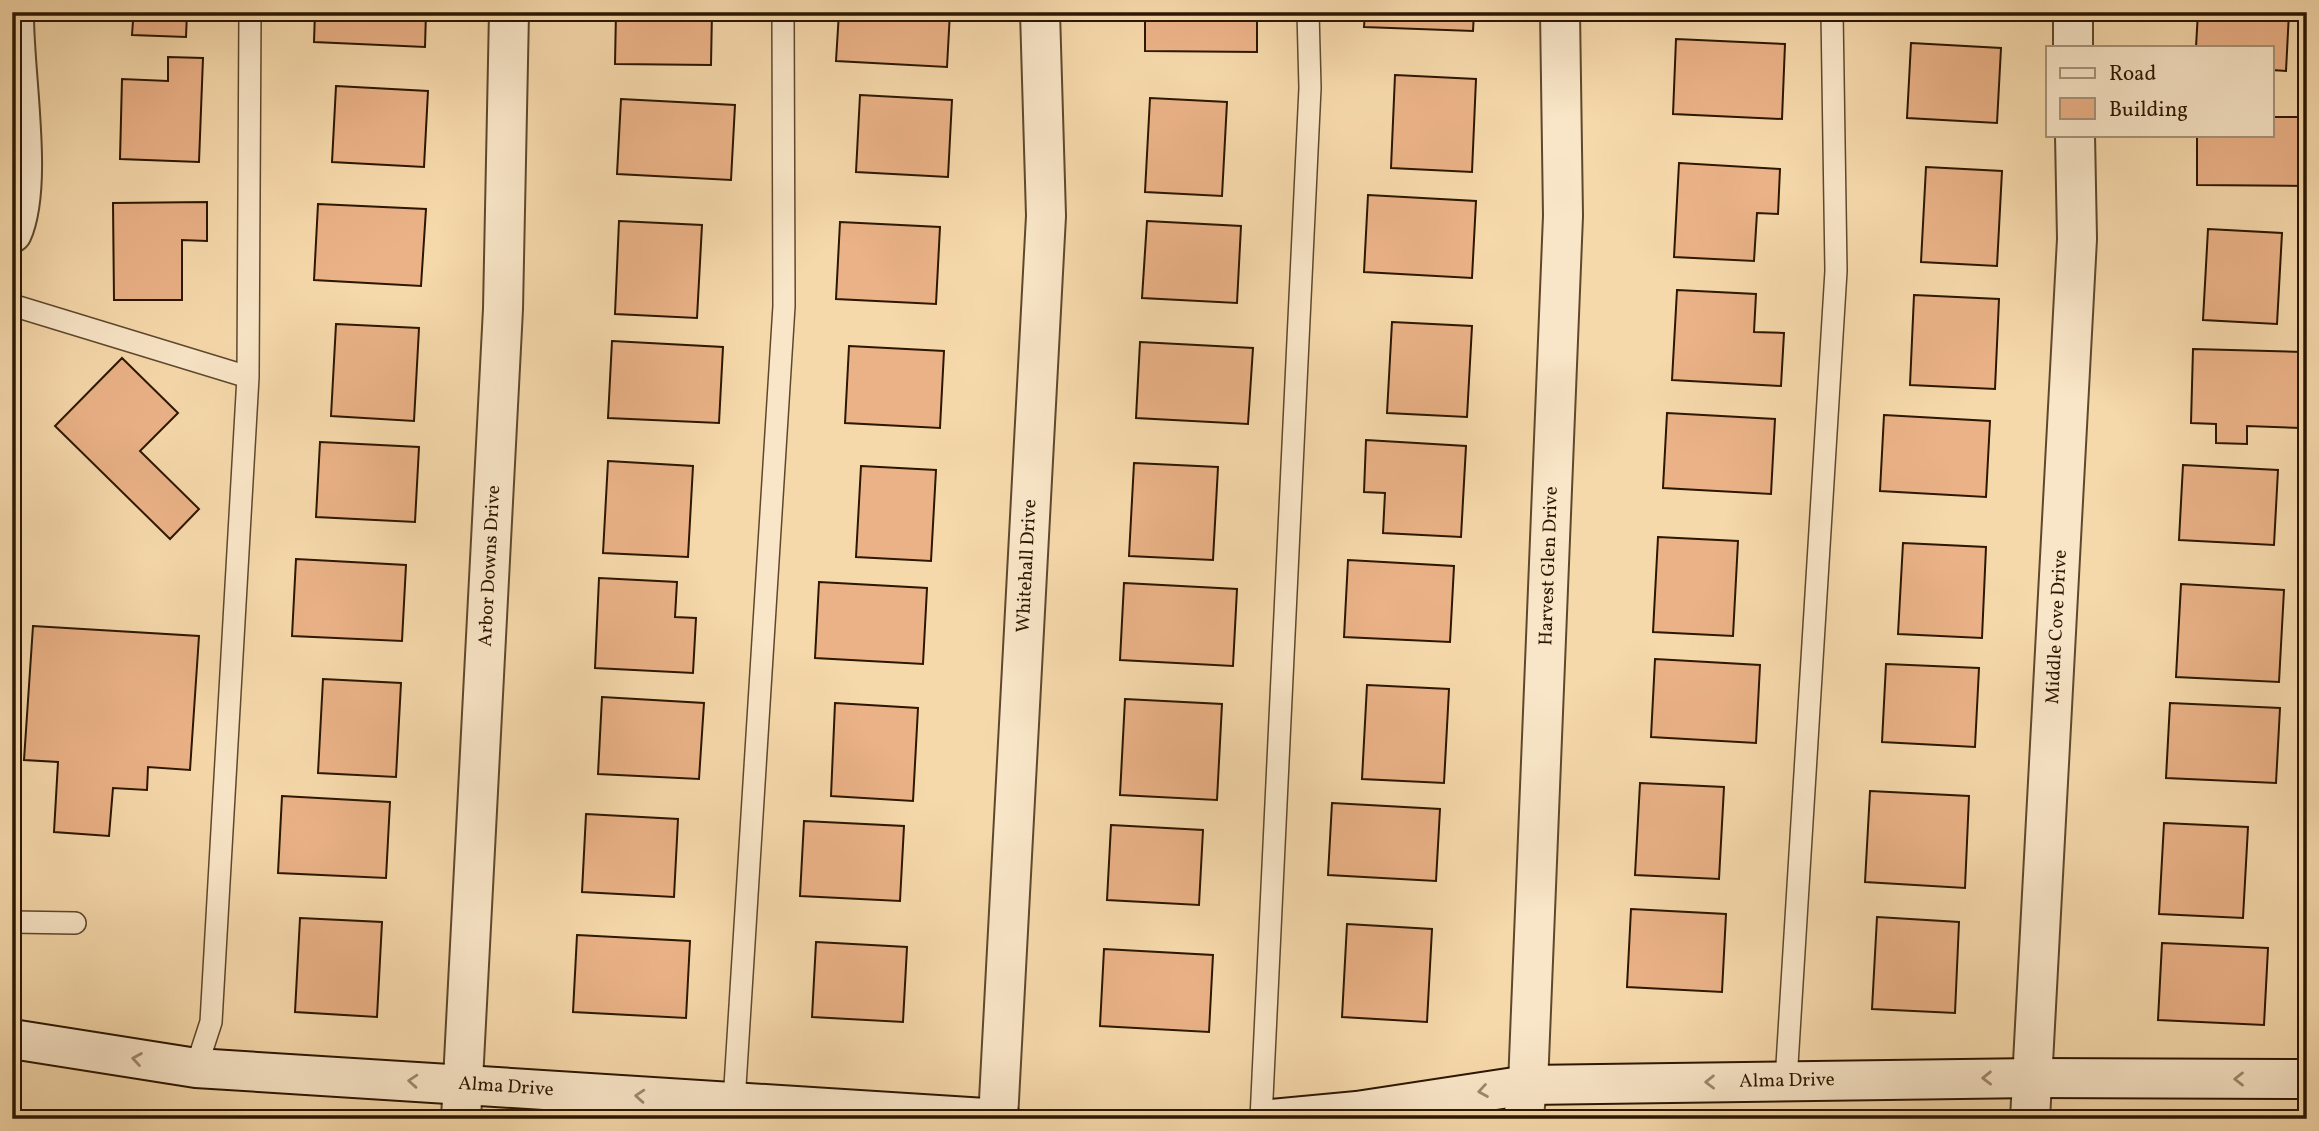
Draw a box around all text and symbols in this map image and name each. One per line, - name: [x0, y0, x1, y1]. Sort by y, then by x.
- legend: [2046, 46, 2274, 136]
- text: Road: [2109, 60, 2156, 89]
- text: Building: [2109, 96, 2188, 125]
- street label: Arbor Downs Drive: [473, 485, 507, 647]
- street label: Harvest Glen Drive: [1533, 486, 1565, 646]
- street label: Whitehall Drive: [1011, 499, 1043, 633]
- street label: Middle Cove Drive: [2040, 549, 2074, 705]
- one-way arrow: [131, 1052, 143, 1067]
- street label: Alma Drive: [1739, 1067, 1835, 1095]
- one-way arrow: [1981, 1070, 1991, 1086]
- street label: Alma Drive: [457, 1071, 555, 1103]
- one-way arrow: [2233, 1071, 2243, 1087]
- one-way arrow: [407, 1074, 418, 1089]
- one-way arrow: [1704, 1074, 1715, 1090]
- one-way arrow: [1477, 1084, 1489, 1099]
- one-way arrow: [634, 1089, 645, 1104]

